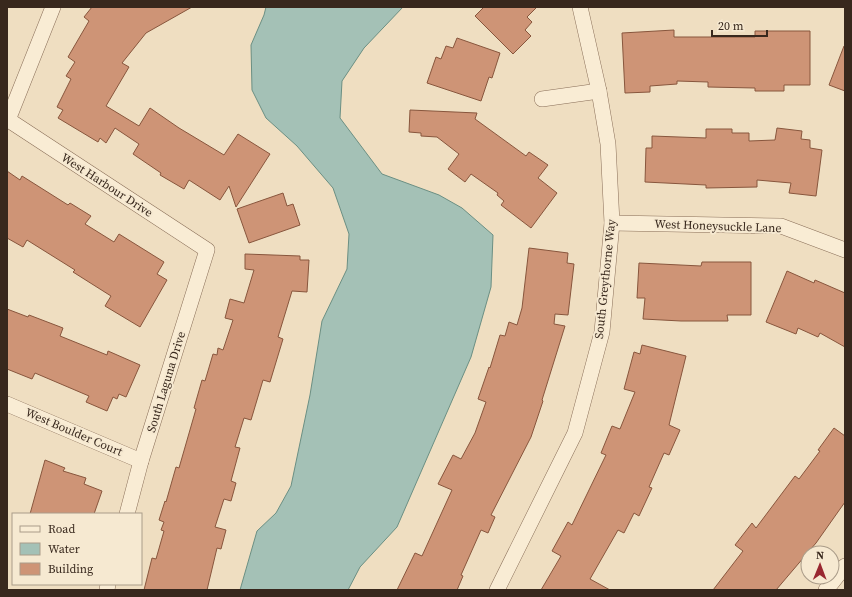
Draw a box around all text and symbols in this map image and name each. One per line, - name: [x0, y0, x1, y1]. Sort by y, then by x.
- scale bar: [712, 12, 767, 38]
- text: 20 m: [718, 18, 744, 34]
- street label: West Harbour Drive: [58, 149, 156, 221]
- street label: West Honeysuckle Lane: [654, 216, 782, 236]
- street label: South Greythorne Way: [591, 217, 619, 340]
- street label: South Laguna Drive: [143, 329, 189, 435]
- street label: West Boulder Court: [23, 404, 125, 460]
- legend: [12, 513, 142, 585]
- text: Road: [48, 521, 75, 537]
- text: Water: [48, 541, 80, 557]
- north arrow: [800, 545, 840, 585]
- text: N: [816, 548, 824, 563]
- text: Building: [48, 561, 93, 577]

